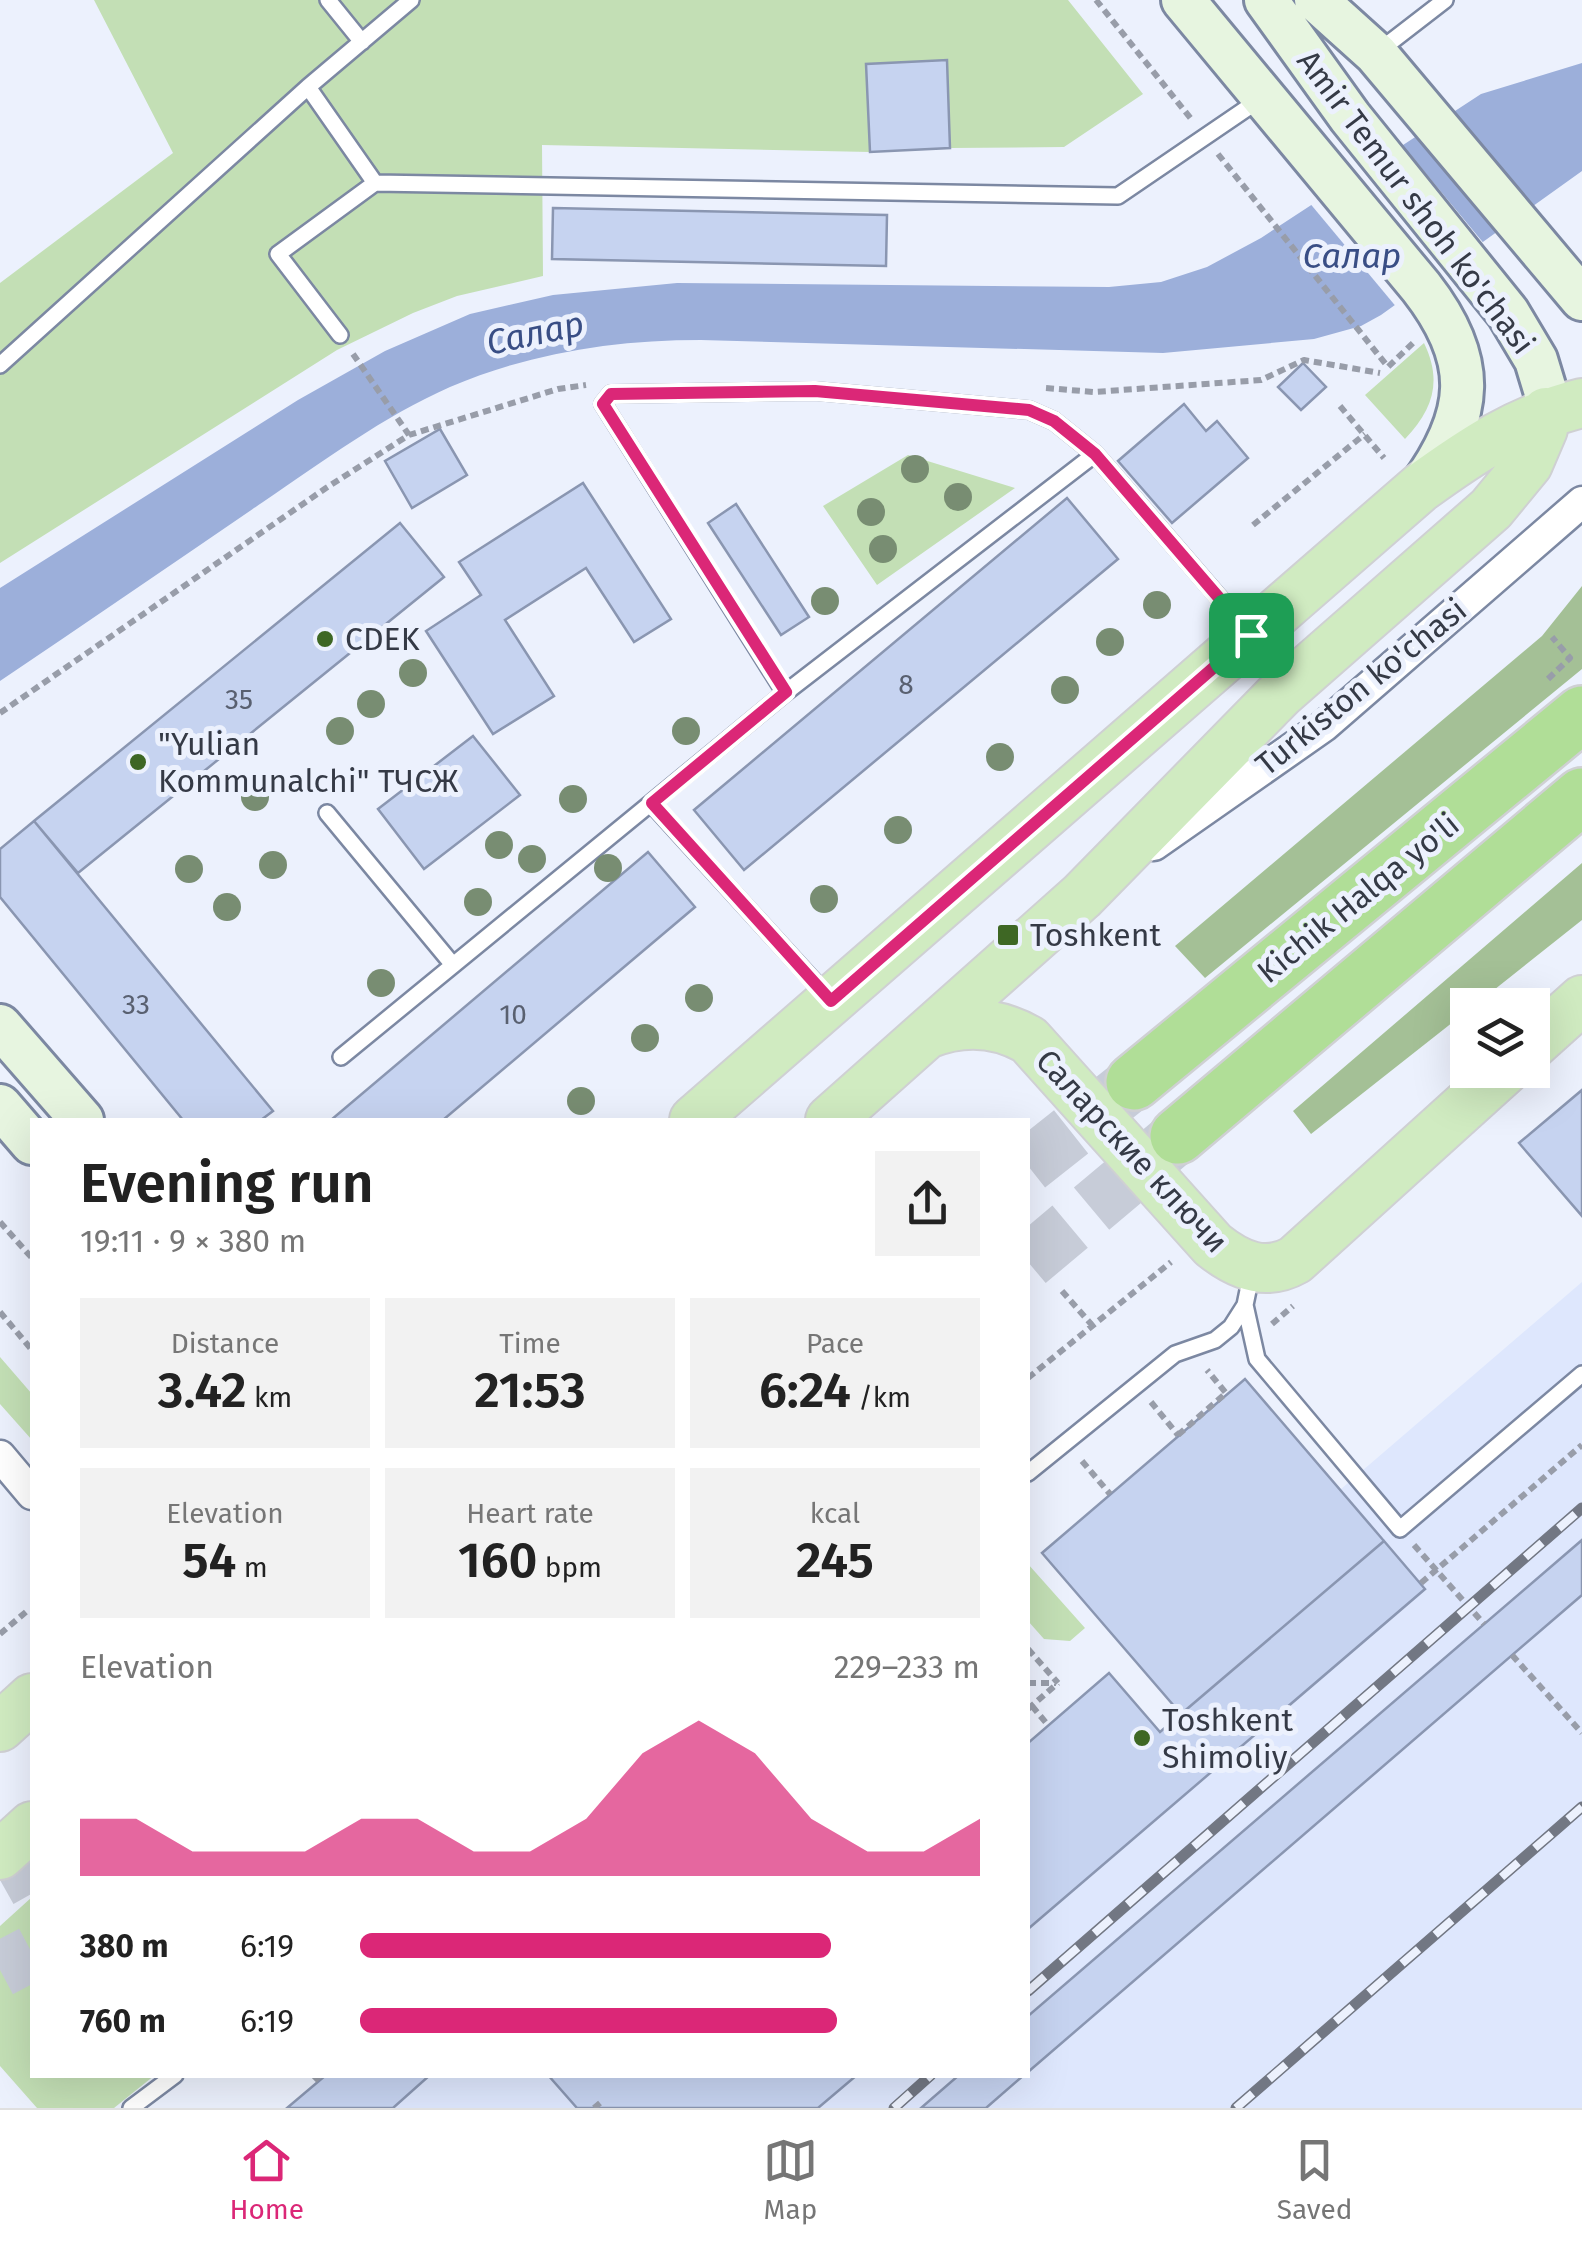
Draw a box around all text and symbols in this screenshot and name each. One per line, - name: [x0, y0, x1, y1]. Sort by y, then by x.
- street label: Amir Temur shoh ko'chasi: [1289, 43, 1543, 361]
- water label: Салар: [1303, 235, 1401, 277]
- water label: Салар: [482, 302, 588, 364]
- street label: Turkiston ko'chasi: [1248, 590, 1474, 784]
- pin: [1209, 593, 1294, 678]
- icon: arrive: [1224, 608, 1279, 663]
- place label: CDEK: [345, 620, 420, 658]
- marker: CDEK: [314, 628, 336, 650]
- house number: 8: [898, 668, 914, 701]
- house number: 35: [225, 683, 253, 716]
- place label: "Yulian Kommunalchi" ТЧСЖ: [158, 725, 459, 800]
- marker: "Yulian Kommunalchi" ТЧСЖ: [127, 751, 149, 773]
- street label: Kichik Halqa yo'li: [1250, 805, 1466, 991]
- place label: Toshkent: [1030, 916, 1161, 954]
- marker: Toshkent: [995, 922, 1021, 948]
- house number: 33: [122, 988, 150, 1021]
- map controls: [1450, 988, 1550, 1088]
- button: layers: [1450, 988, 1550, 1088]
- house number: 10: [499, 998, 527, 1031]
- street label: Саларские ключи: [1028, 1042, 1236, 1260]
- text: Evening run: [80, 1151, 374, 1217]
- button: share: [875, 1151, 980, 1256]
- text: 19:11 · 9 × 380 m: [80, 1222, 306, 1260]
- text: Distance: [171, 1327, 279, 1360]
- text: Time: [499, 1327, 561, 1360]
- text: Pace: [806, 1327, 864, 1360]
- text: 3.42: [158, 1360, 247, 1420]
- text: 21:53: [474, 1360, 586, 1420]
- text: 6:24: [759, 1360, 851, 1420]
- text: km: [247, 1381, 292, 1414]
- text: /km: [851, 1381, 911, 1414]
- text: Elevation: [166, 1497, 284, 1530]
- text: Heart rate: [466, 1497, 594, 1530]
- text: kcal: [810, 1497, 860, 1530]
- text: 54: [182, 1530, 236, 1590]
- text: 160: [458, 1530, 537, 1590]
- text: 245: [796, 1530, 874, 1590]
- text: m: [236, 1551, 268, 1584]
- text: bpm: [537, 1551, 602, 1584]
- text: Elevation: [80, 1648, 214, 1686]
- text: 229–233 m: [834, 1648, 980, 1686]
- place label: Toshkent Shimoliy: [1162, 1701, 1293, 1776]
- marker: Toshkent Shimoliy: [1131, 1727, 1153, 1749]
- text: 380 m: [80, 1927, 169, 1965]
- text: 6:19: [240, 1927, 294, 1965]
- text: 760 m: [80, 2002, 166, 2040]
- text: 6:19: [240, 2002, 294, 2040]
- tab: Home: [229, 2133, 304, 2226]
- tab: Map: [763, 2133, 818, 2226]
- tab: Saved: [1277, 2133, 1353, 2226]

